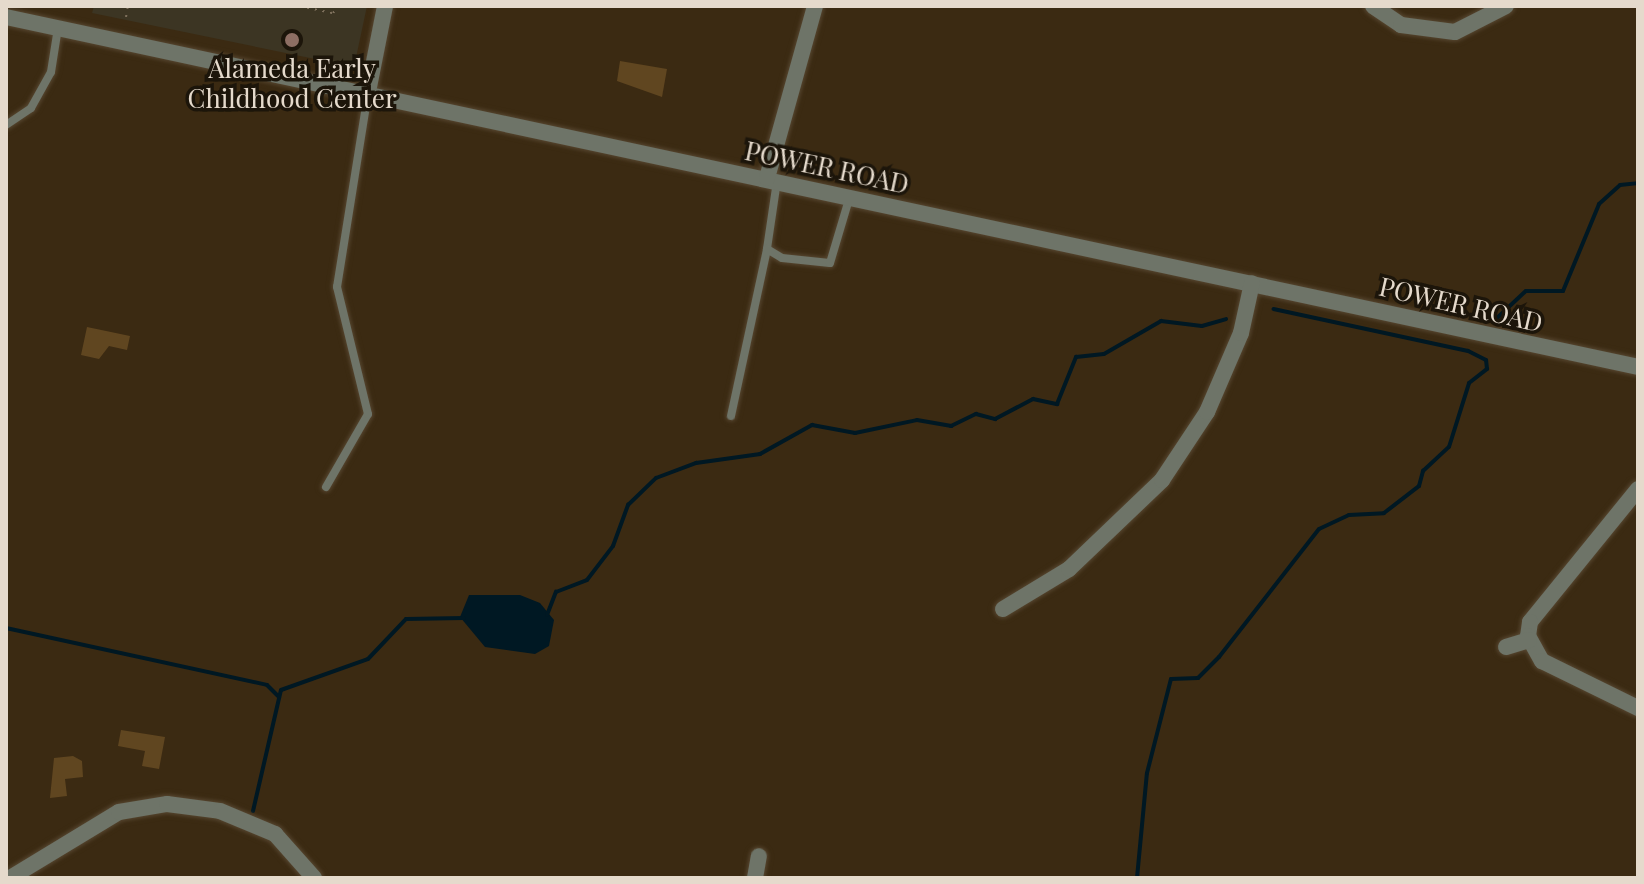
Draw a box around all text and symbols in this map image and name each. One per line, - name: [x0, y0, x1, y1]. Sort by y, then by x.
- marker: Alameda Early Childhood Center: [283, 31, 301, 49]
- place label: Alameda Early Childhood Center: [188, 52, 396, 114]
- street label: POWER ROAD: [742, 134, 912, 200]
- street label: POWER ROAD: [1376, 270, 1546, 338]

